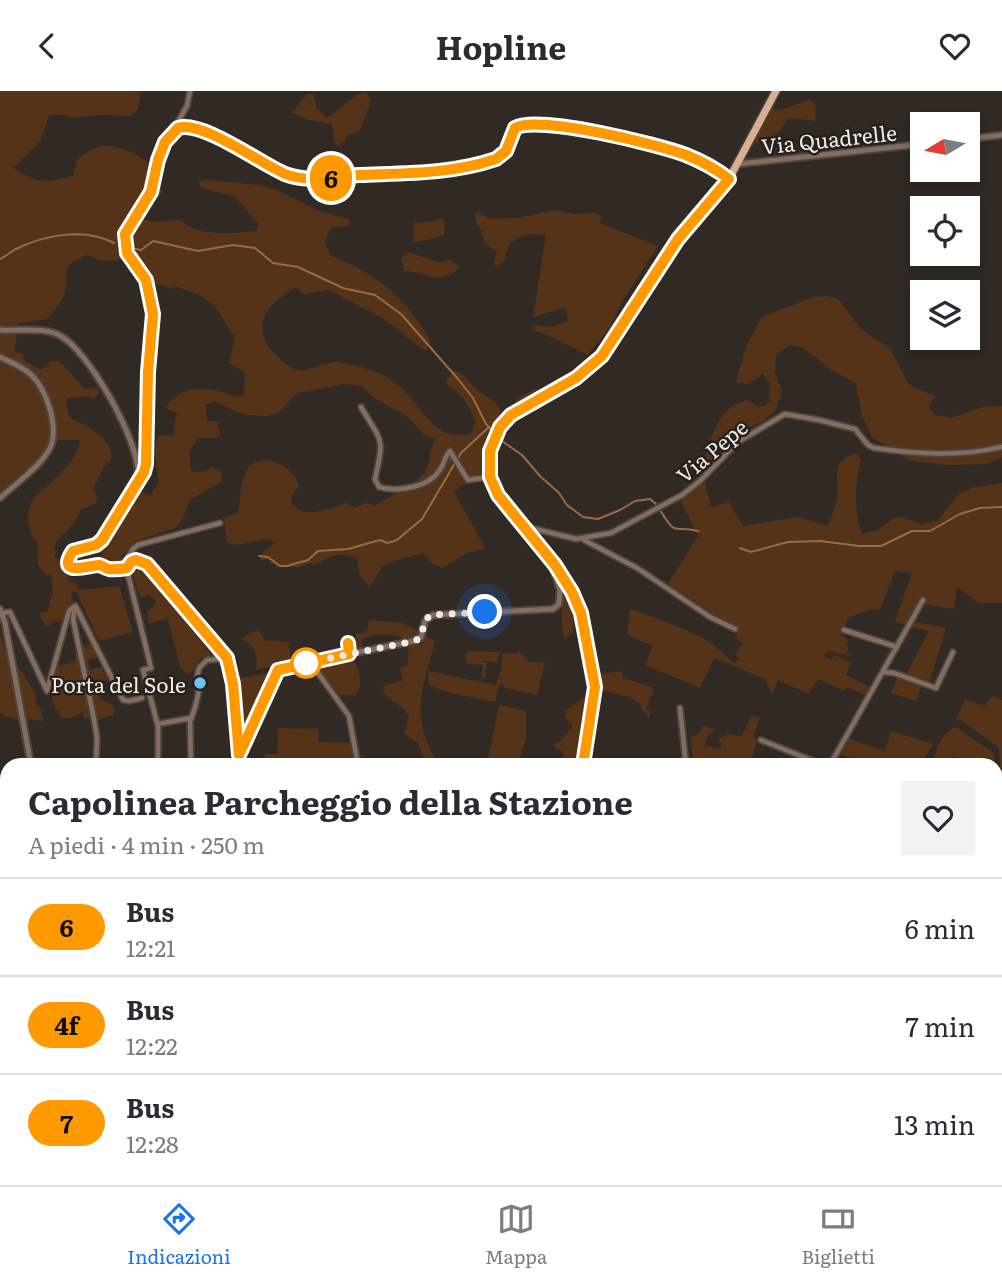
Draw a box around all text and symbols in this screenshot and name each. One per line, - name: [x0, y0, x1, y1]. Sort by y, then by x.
- text: Hopline: [436, 22, 566, 70]
- icon: back: [28, 27, 66, 65]
- icon: heart: [936, 27, 974, 65]
- north arrow: [910, 112, 980, 182]
- map controls: [910, 112, 980, 350]
- street label: Via Quadrelle: [760, 115, 898, 161]
- line badge: 6: [308, 155, 354, 201]
- text: 6: [324, 160, 338, 195]
- button: locate: [910, 196, 980, 266]
- button: layers: [910, 280, 980, 350]
- street label: Via Pepe: [669, 411, 754, 489]
- your location: [467, 594, 502, 629]
- unlabelled marker: [291, 648, 321, 678]
- place label: Porta del Sole: [51, 668, 186, 699]
- marker: Porta del Sole: [192, 675, 208, 691]
- text: Capolinea Parcheggio della Stazione: [28, 776, 633, 825]
- button: heart: [901, 781, 975, 855]
- text: A piedi · 4 min · 250 m: [28, 827, 265, 861]
- text: Bus: [126, 891, 174, 930]
- text: 6 min: [905, 908, 975, 947]
- text: 6: [59, 909, 74, 944]
- text: 12:21: [126, 930, 175, 964]
- text: Bus: [126, 989, 174, 1028]
- text: 7 min: [906, 1006, 975, 1045]
- text: 4f: [54, 1007, 79, 1042]
- text: 12:22: [126, 1028, 178, 1062]
- text: Bus: [126, 1087, 174, 1126]
- text: 13 min: [894, 1104, 975, 1143]
- text: 7: [60, 1105, 73, 1140]
- text: 12:28: [126, 1126, 179, 1160]
- tab: Indicazioni: [127, 1200, 231, 1270]
- tab: Mappa: [485, 1200, 547, 1270]
- tab: Biglietti: [802, 1200, 875, 1270]

